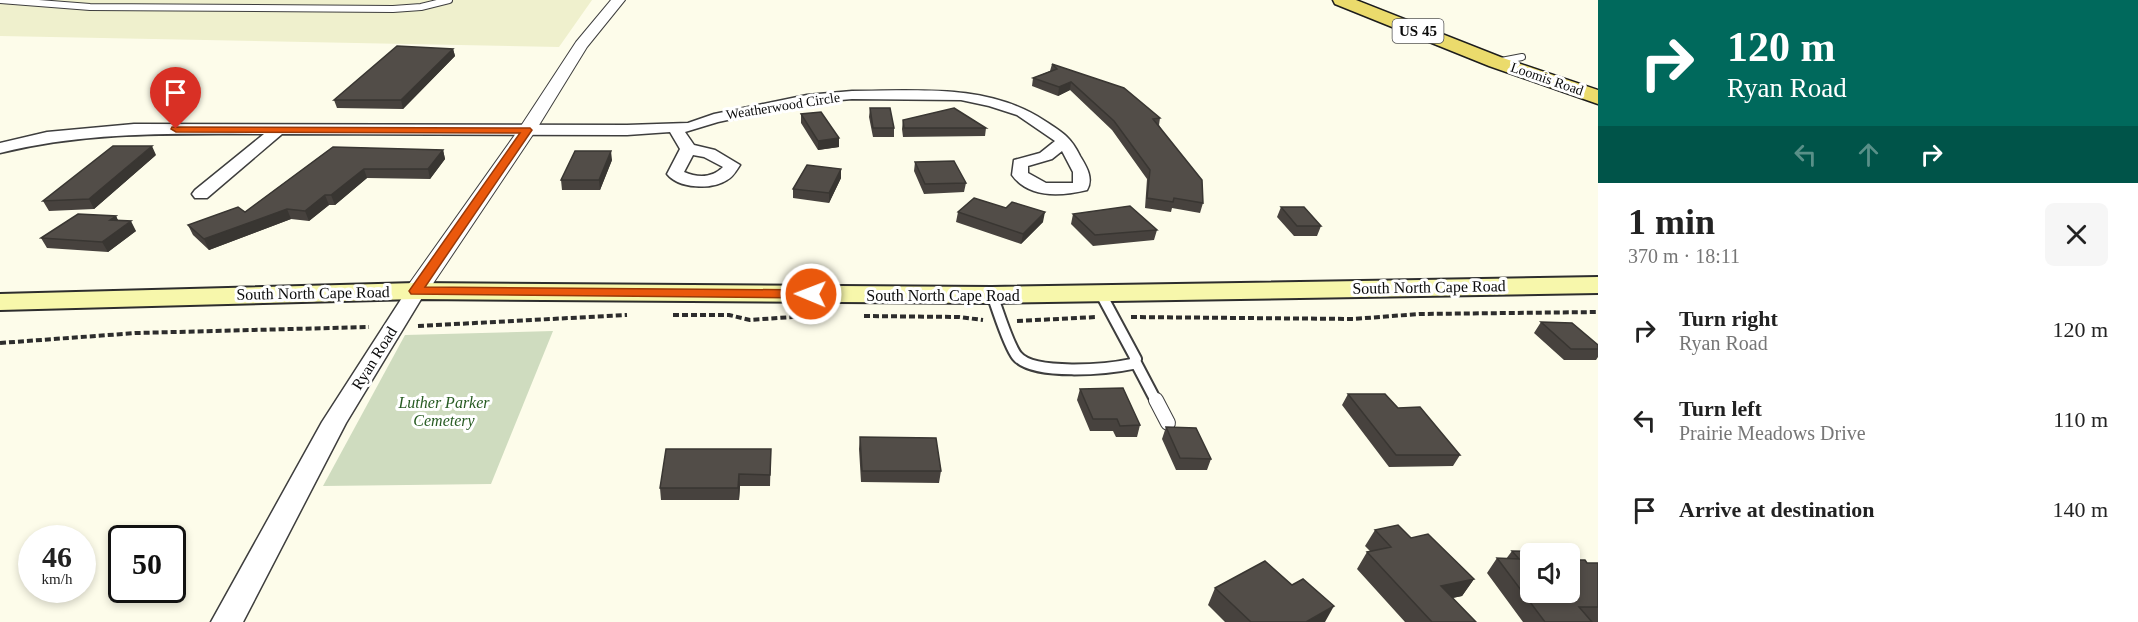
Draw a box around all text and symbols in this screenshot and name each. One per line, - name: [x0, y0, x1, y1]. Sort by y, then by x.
- road number: US 45: [1392, 19, 1444, 43]
- icon: right: [1628, 24, 1706, 102]
- text: 120 m: [1727, 24, 1836, 70]
- street label: Loomis Road: [1509, 60, 1585, 98]
- pin: [150, 67, 201, 129]
- text: Ryan Road: [1727, 73, 1847, 103]
- icon: arrive: [159, 76, 192, 109]
- street label: Weatherwood Circle: [725, 90, 841, 122]
- icon: left: [1789, 138, 1822, 171]
- icon: ahead: [1852, 138, 1885, 171]
- icon: right: [1915, 138, 1948, 171]
- text: 1 min: [1628, 202, 1715, 242]
- button: close: [2045, 203, 2108, 266]
- text: 370 m · 18:11: [1628, 245, 1740, 267]
- position arrow: [779, 262, 843, 326]
- street label: South North Cape Road: [1352, 277, 1506, 298]
- street label: South North Cape Road: [236, 283, 390, 304]
- street label: South North Cape Road: [866, 287, 1020, 305]
- text: Turn right: [1679, 306, 1778, 331]
- icon: right: [1628, 314, 1661, 347]
- text: 120 m: [2052, 317, 2108, 342]
- street label: Ryan Road: [348, 323, 401, 393]
- text: Ryan Road: [1679, 332, 1768, 354]
- park label: Luther Parker Cemetery: [397, 394, 490, 430]
- text: Turn left: [1679, 396, 1762, 421]
- icon: left: [1628, 404, 1661, 437]
- text: 110 m: [2053, 407, 2108, 432]
- text: Prairie Meadows Drive: [1679, 422, 1866, 444]
- icon: arrive: [1628, 494, 1661, 527]
- text: Arrive at destination: [1679, 497, 1875, 522]
- text: 140 m: [2052, 497, 2108, 522]
- speed limit sign: 50: [108, 525, 186, 603]
- text: 46: [42, 540, 72, 573]
- map controls: [1520, 543, 1580, 603]
- button: sound: [1520, 543, 1580, 603]
- text: km/h: [42, 571, 72, 587]

